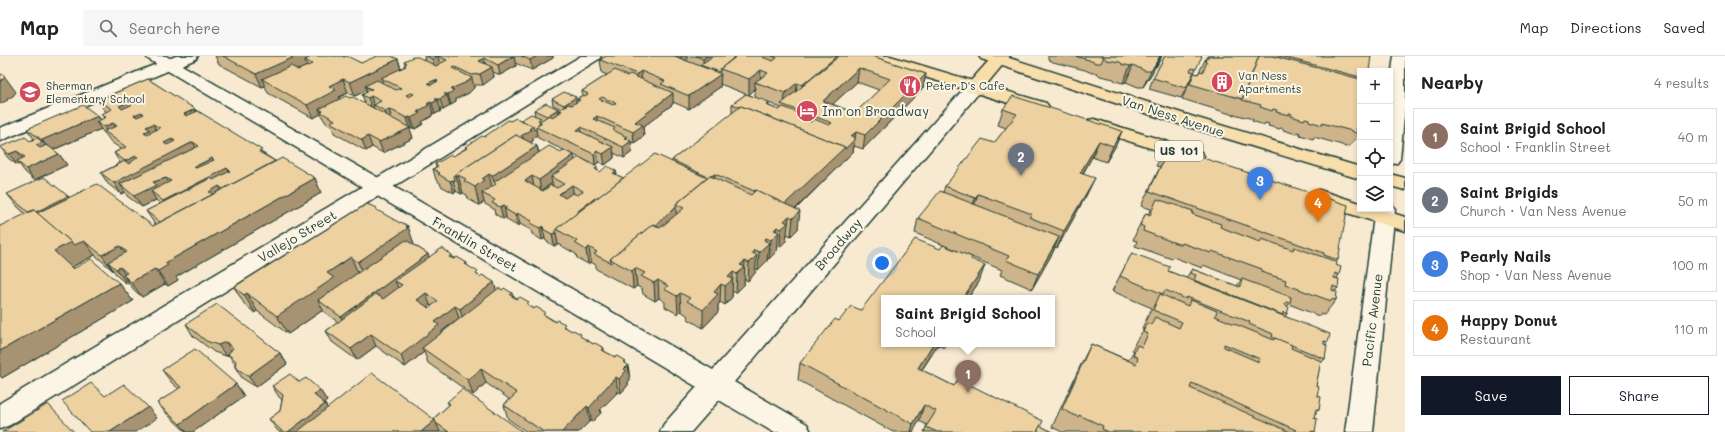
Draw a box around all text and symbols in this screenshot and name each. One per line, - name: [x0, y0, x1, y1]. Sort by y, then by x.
- search box: [83, 10, 363, 46]
- text: Map: [20, 15, 59, 40]
- icon: search: [97, 17, 119, 39]
- text: Search here: [129, 18, 220, 38]
- text: Map: [1520, 18, 1548, 37]
- text: Directions: [1570, 18, 1641, 37]
- text: Saved: [1663, 18, 1705, 37]
- place label: Van Ness Apartments: [1238, 68, 1301, 96]
- map controls: [1357, 68, 1393, 212]
- button: +: [1357, 68, 1393, 104]
- building icon: Van Ness Apartments: [1209, 69, 1235, 95]
- text: Nearby: [1421, 71, 1483, 93]
- restaurant icon: Peter D's Cafe: [897, 73, 923, 99]
- text: 4 results: [1654, 74, 1709, 91]
- place label: Sherman Elementary School: [46, 78, 145, 106]
- place label: Peter D's Cafe: [926, 78, 1005, 93]
- school or university icon: Sherman Elementary School: [17, 79, 43, 105]
- street label: Van Ness Avenue: [1120, 91, 1227, 140]
- hotel icon: Inn on Broadway: [794, 98, 820, 124]
- place label: Inn on Broadway: [822, 102, 929, 119]
- button: −: [1357, 104, 1393, 140]
- text: Saint Brigid School: [1460, 118, 1606, 138]
- text: 1: [1432, 128, 1438, 145]
- text: 40 m: [1678, 128, 1708, 145]
- text: School · Franklin Street: [1460, 138, 1611, 155]
- button: locate: [1357, 140, 1393, 176]
- road number: US 101: [1155, 141, 1203, 161]
- pin: 2: [1008, 143, 1034, 176]
- pin: 3: [1247, 167, 1273, 200]
- button: layers: [1357, 176, 1393, 212]
- text: Saint Brigids: [1460, 182, 1558, 202]
- pin: 4: [1305, 189, 1331, 222]
- text: 2: [1431, 192, 1439, 209]
- text: 50 m: [1678, 192, 1708, 209]
- text: Church · Van Ness Avenue: [1460, 202, 1626, 219]
- street label: Vallejo Street: [254, 205, 339, 266]
- street label: Franklin Street: [429, 212, 521, 275]
- street label: Broadway: [810, 214, 865, 273]
- text: Pearly Nails: [1460, 246, 1551, 266]
- your location: [872, 253, 892, 273]
- text: 3: [1431, 256, 1439, 273]
- text: 100 m: [1672, 256, 1708, 273]
- text: Shop · Van Ness Avenue: [1460, 266, 1612, 283]
- street label: Pacific Avenue: [1357, 273, 1386, 367]
- popup: [881, 295, 1055, 347]
- text: Saint Brigid School: [895, 303, 1041, 323]
- text: Happy Donut: [1460, 310, 1557, 330]
- text: 4: [1431, 320, 1439, 337]
- text: 110 m: [1674, 320, 1708, 337]
- text: School: [895, 323, 936, 340]
- text: Restaurant: [1460, 330, 1531, 347]
- pin: 1: [955, 360, 981, 393]
- button: Save: [1421, 376, 1561, 415]
- button: Share: [1569, 376, 1709, 415]

